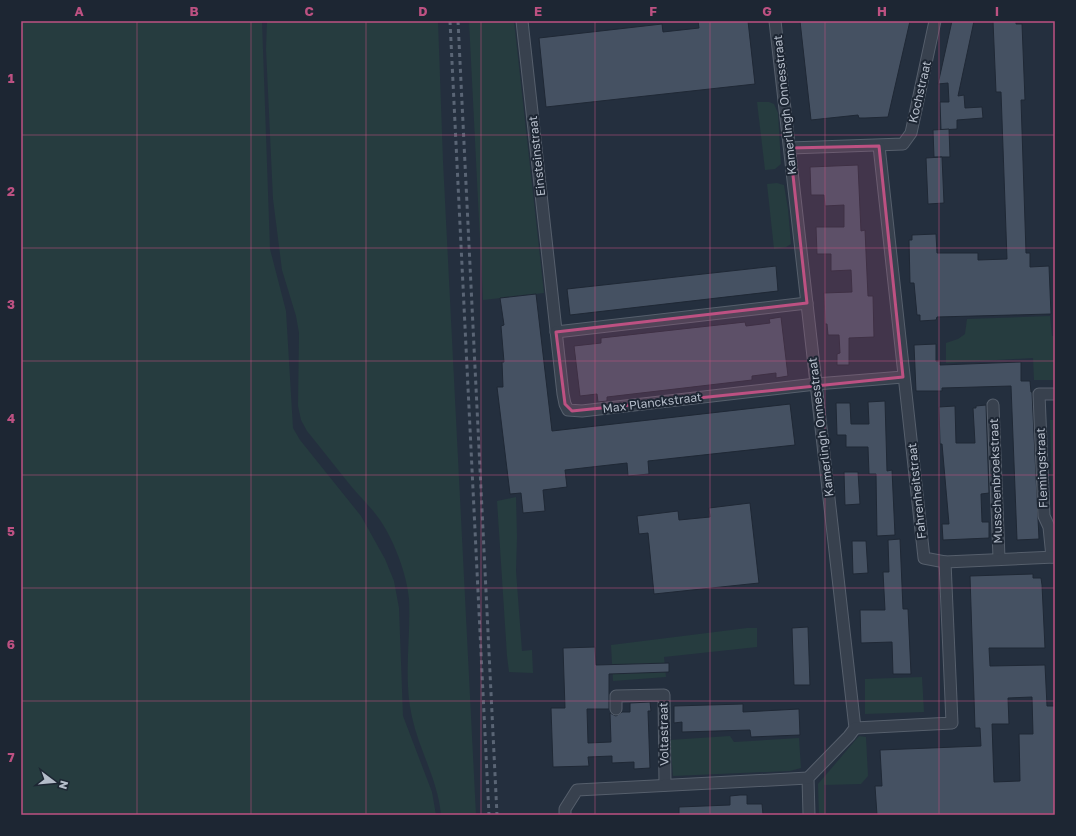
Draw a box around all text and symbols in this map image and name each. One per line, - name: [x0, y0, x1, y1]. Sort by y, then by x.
- text: A: [74, 3, 84, 19]
- text: B: [189, 3, 199, 19]
- text: C: [304, 3, 314, 19]
- text: D: [418, 3, 428, 19]
- text: E: [534, 3, 542, 19]
- text: F: [649, 3, 657, 19]
- text: G: [762, 3, 772, 19]
- text: H: [877, 3, 887, 19]
- text: I: [995, 3, 999, 19]
- street label: Kamerlingh Onnesstraat: [770, 34, 799, 176]
- street label: Kochstraat: [905, 59, 934, 124]
- text: 1: [8, 70, 15, 86]
- street label: Einsteinstraat: [525, 115, 548, 197]
- text: 2: [7, 183, 15, 199]
- text: 3: [7, 296, 15, 312]
- street label: Kamerlingh Onnesstraat: [804, 356, 836, 498]
- street label: Max Planckstraat: [601, 389, 703, 416]
- text: 4: [7, 410, 15, 426]
- street label: Musschenbroekstraat: [986, 418, 1005, 544]
- street label: Flemingstraat: [1033, 427, 1050, 508]
- street label: Fahrenheitstraat: [904, 442, 929, 540]
- text: 5: [7, 523, 15, 539]
- text: 6: [7, 636, 15, 652]
- street label: Voltastraat: [655, 702, 672, 766]
- text: 7: [7, 749, 15, 765]
- north arrow: [34, 762, 74, 802]
- text: N: [57, 779, 71, 791]

